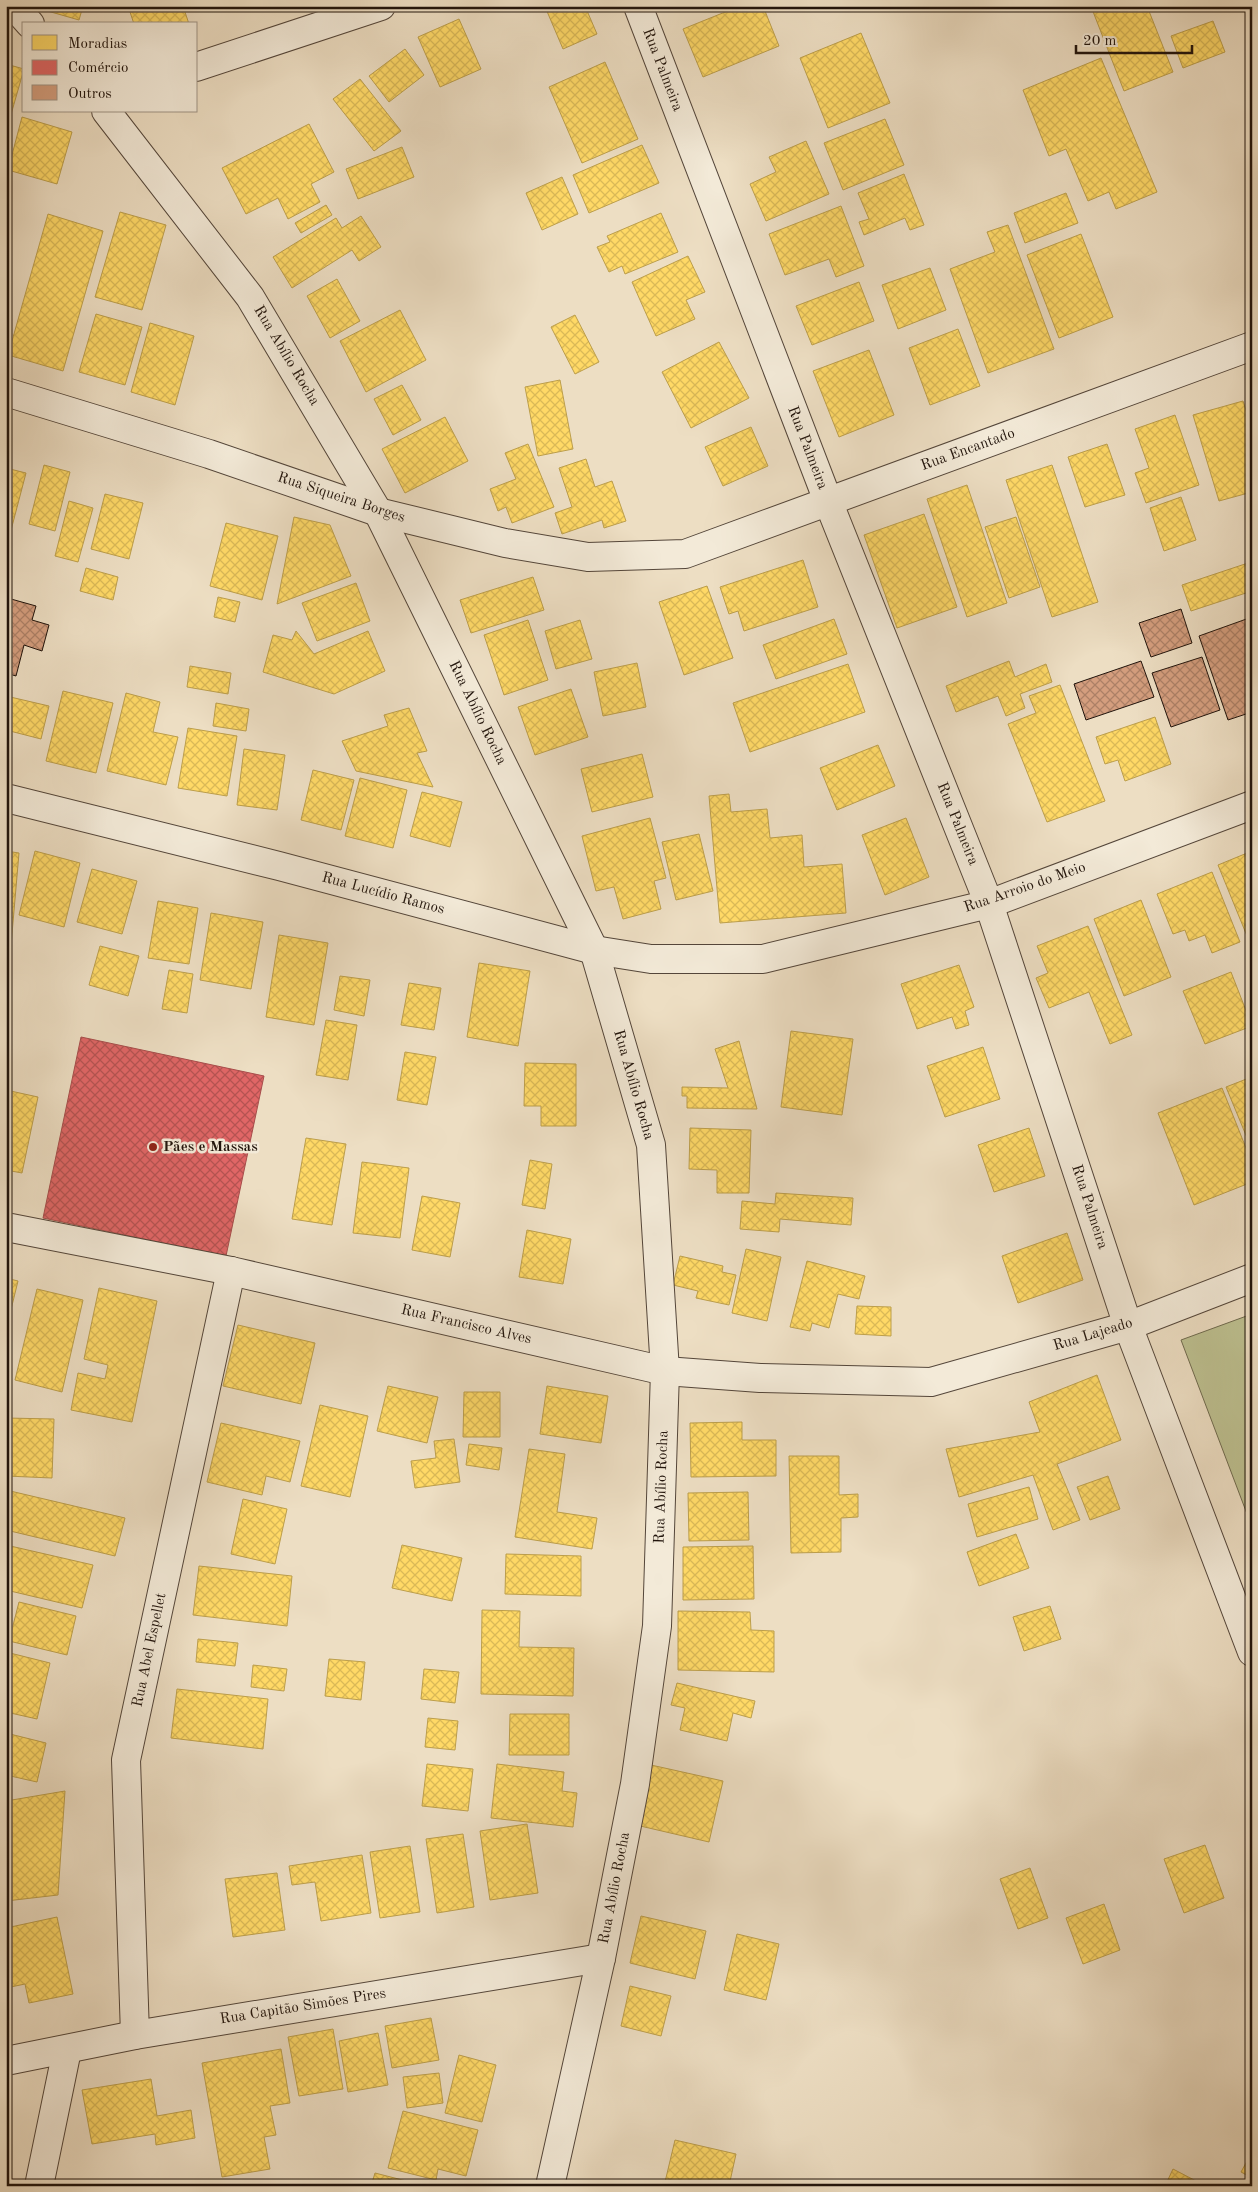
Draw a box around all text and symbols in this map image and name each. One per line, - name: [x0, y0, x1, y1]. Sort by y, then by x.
- legend: [22, 22, 198, 112]
- scale bar: [1076, 22, 1192, 54]
- street label: Rua Palmeira: [639, 26, 685, 114]
- text: 20 m: [1083, 34, 1117, 49]
- text: Moradias: [68, 37, 127, 52]
- text: Comércio: [68, 61, 128, 76]
- text: Outros: [68, 87, 112, 102]
- street label: Rua Abílio Rocha: [250, 303, 322, 409]
- street label: Rua Palmeira: [784, 404, 830, 492]
- street label: Rua Encantado: [919, 426, 1017, 474]
- street label: Rua Siqueira Borges: [275, 470, 407, 526]
- street label: Rua Abílio Rocha: [445, 659, 509, 768]
- street label: Rua Palmeira: [934, 780, 981, 868]
- street label: Rua Arroio do Meio: [962, 860, 1088, 916]
- street label: Rua Lucídio Ramos: [320, 870, 446, 918]
- street label: Rua Abílio Rocha: [610, 1028, 656, 1142]
- place label: Pães e Massas: [163, 1140, 258, 1155]
- marker: Pães e Massas: [147, 1141, 159, 1153]
- street label: Rua Palmeira: [1068, 1163, 1110, 1252]
- street label: Rua Francisco Alves: [399, 1303, 533, 1347]
- street label: Rua Lajeado: [1052, 1316, 1134, 1354]
- street label: Rua Abílio Rocha: [653, 1429, 671, 1544]
- street label: Rua Abel Espellet: [131, 1591, 169, 1709]
- street label: Rua Abílio Rocha: [597, 1830, 633, 1945]
- street label: Rua Capitão Simões Pires: [219, 1986, 387, 2028]

